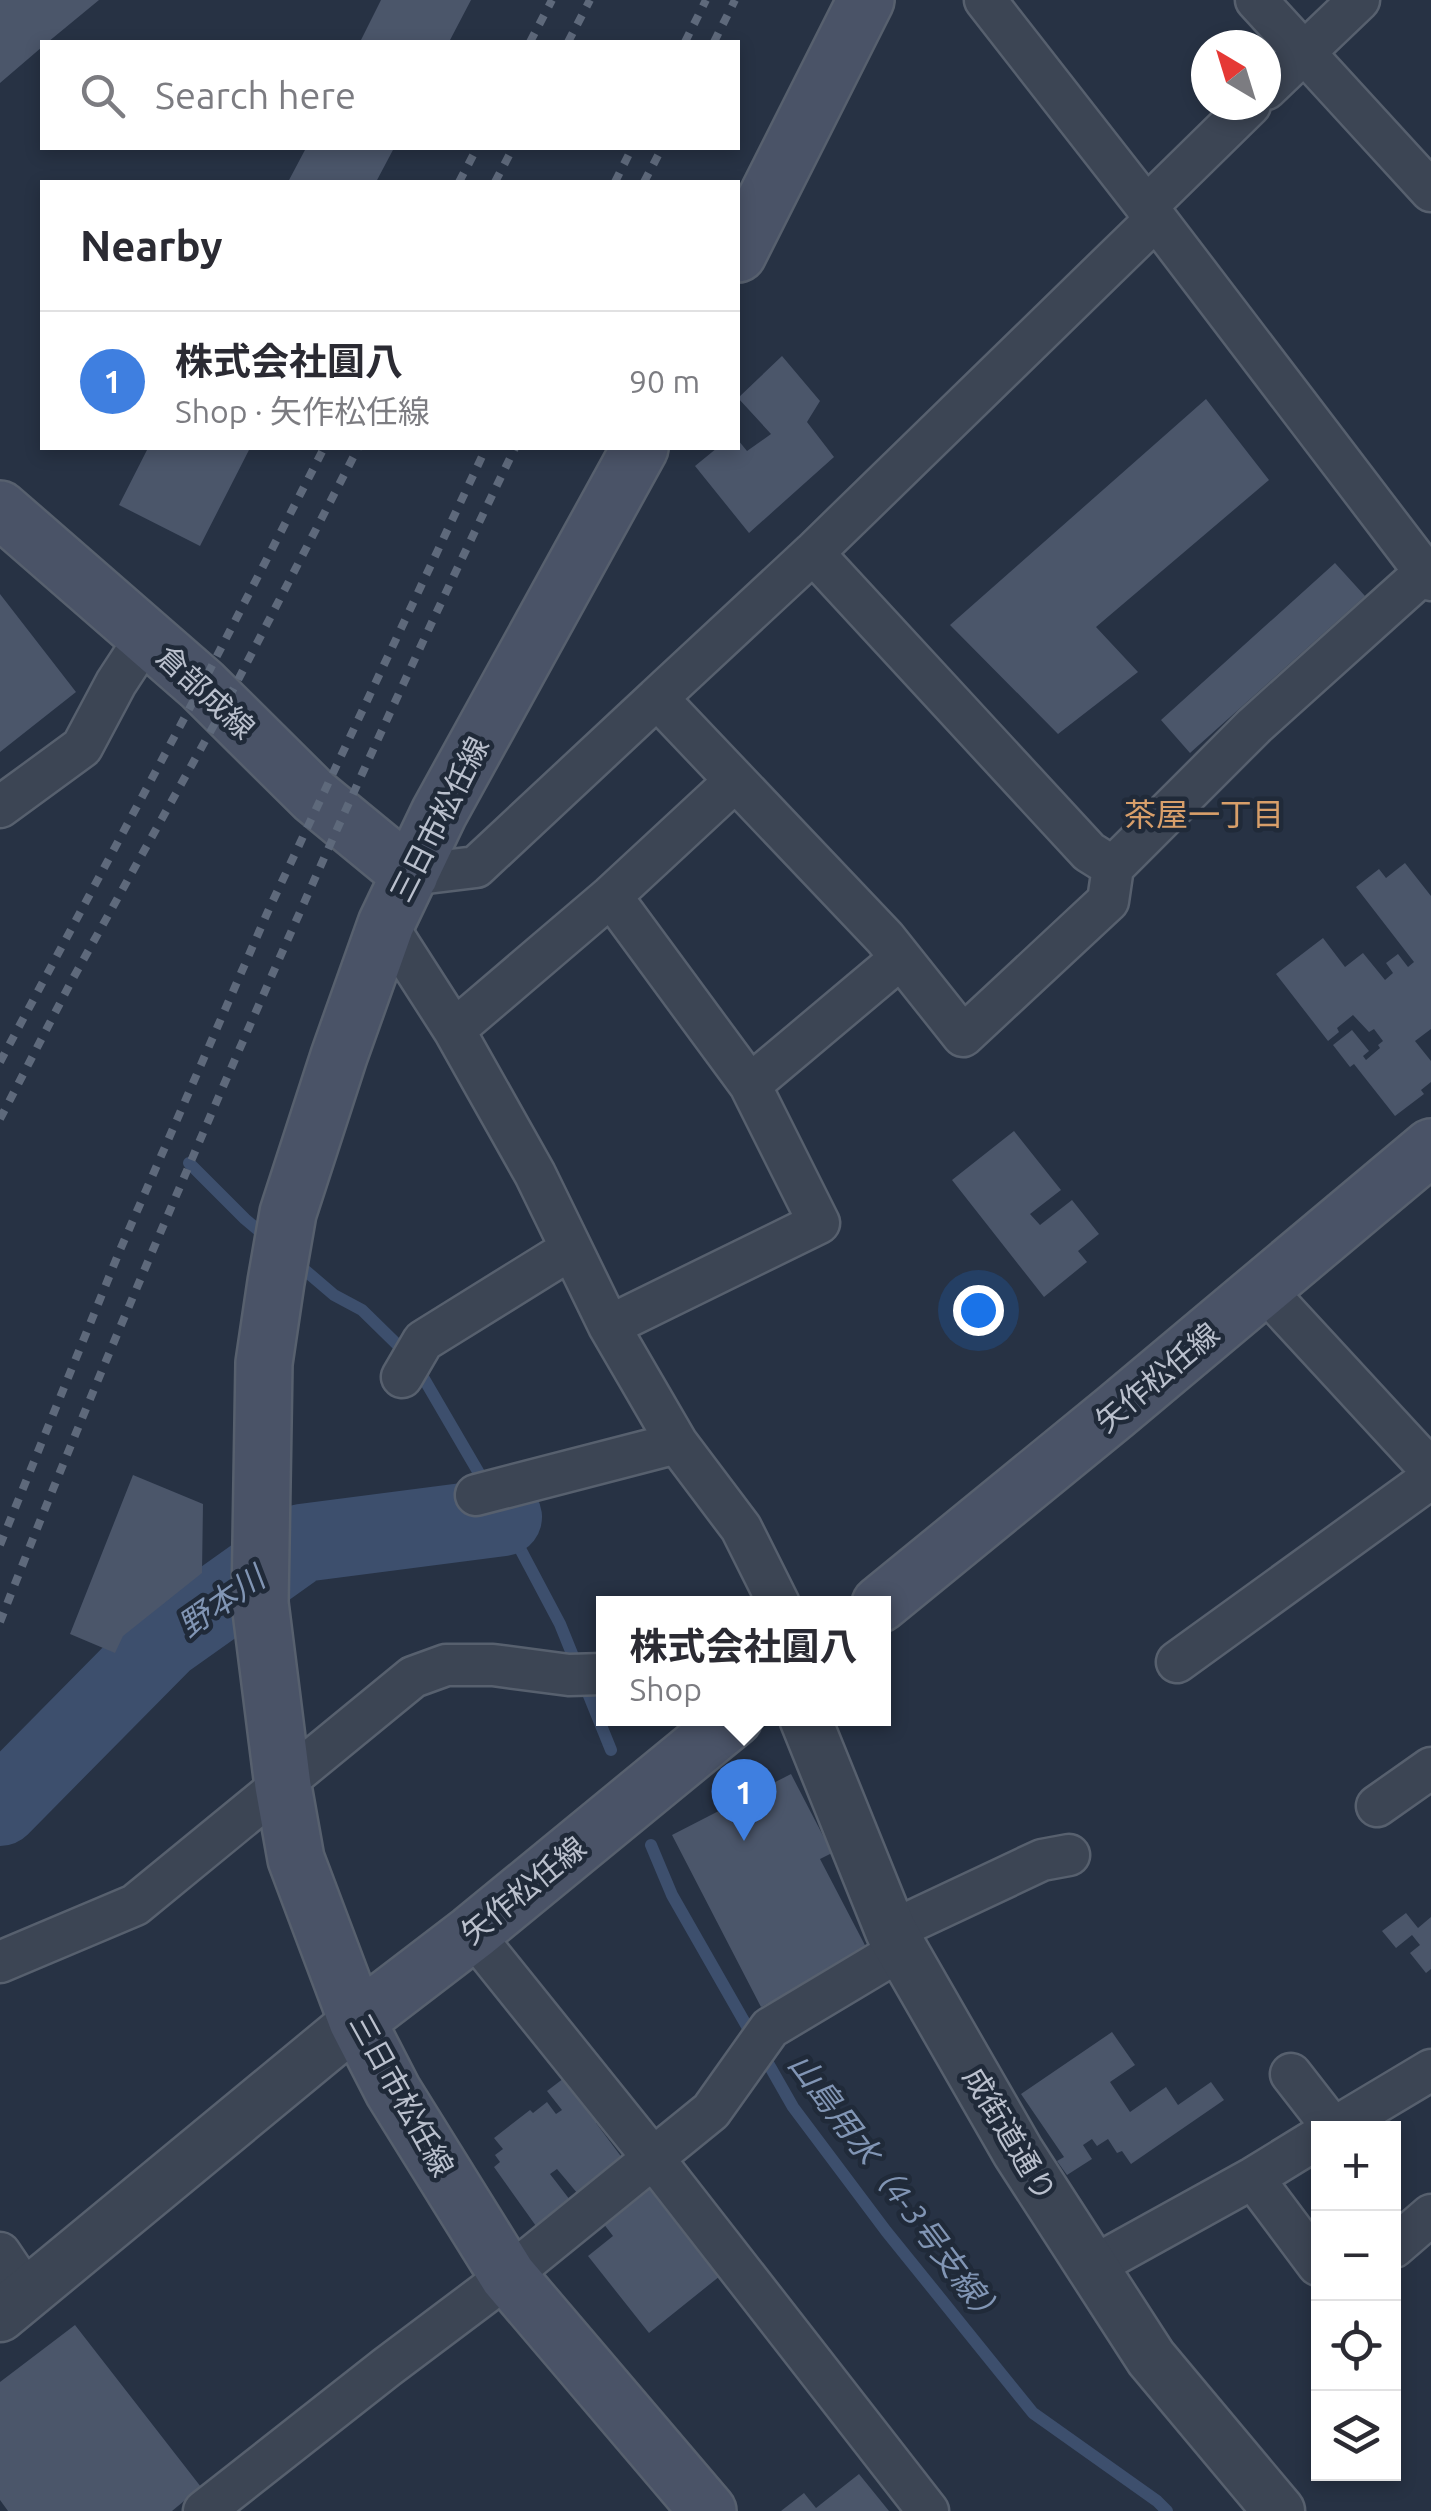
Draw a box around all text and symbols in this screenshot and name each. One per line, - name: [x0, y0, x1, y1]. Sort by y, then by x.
- north arrow: [1191, 30, 1281, 120]
- search box: [40, 40, 740, 150]
- icon: search: [75, 68, 130, 123]
- text: Search here: [155, 74, 356, 116]
- text: Nearby: [80, 222, 223, 269]
- text: 株式会社圓八: [175, 340, 403, 382]
- text: 1: [103, 363, 122, 399]
- text: 90 m: [629, 363, 700, 399]
- text: Shop · 矢作松任線: [175, 393, 430, 429]
- street label: 倉部成線: [151, 639, 261, 745]
- street label: 三日市松任線: [383, 731, 495, 907]
- district label: 茶屋一丁目: [1124, 796, 1284, 832]
- your location: [953, 1285, 1004, 1336]
- street label: 矢作松任線: [1089, 1316, 1225, 1438]
- water label: 野本川: [171, 1557, 273, 1643]
- popup: [596, 1596, 891, 1726]
- text: 株式会社圓八: [629, 1625, 858, 1667]
- text: Shop: [629, 1671, 702, 1707]
- pin: 1: [712, 1758, 776, 1841]
- street label: 矢作松任線: [454, 1830, 592, 1950]
- street label: 三日市松任線: [343, 2008, 461, 2182]
- water label: 山島用水（4-3号支線）: [782, 2046, 1012, 2334]
- street label: 成街道通り: [957, 2061, 1063, 2207]
- map controls: [1311, 2121, 1401, 2481]
- button: +: [1311, 2121, 1401, 2211]
- button: −: [1311, 2211, 1401, 2301]
- button: locate: [1311, 2301, 1401, 2391]
- button: layers: [1311, 2391, 1401, 2481]

